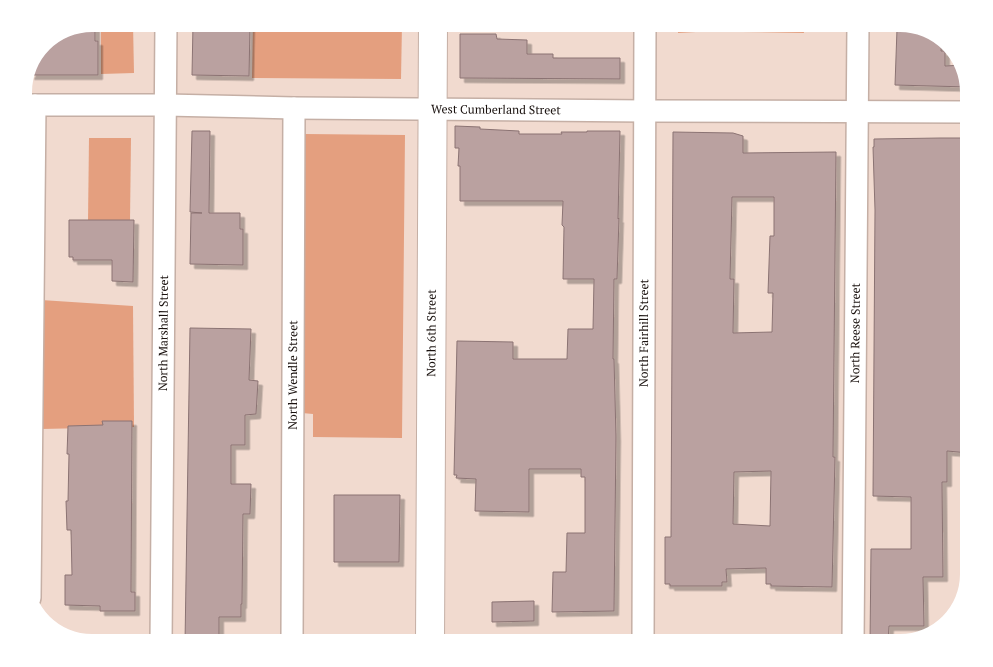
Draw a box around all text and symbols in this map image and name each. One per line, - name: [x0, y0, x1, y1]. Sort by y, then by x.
- street label: West Cumberland Street: [431, 101, 561, 117]
- street label: North Marshall Street: [155, 274, 171, 391]
- street label: North Fairhill Street: [636, 278, 651, 387]
- street label: North Reese Street: [847, 282, 863, 383]
- street label: North 6th Street: [423, 289, 439, 377]
- street label: North Wendle Street: [285, 320, 300, 430]

